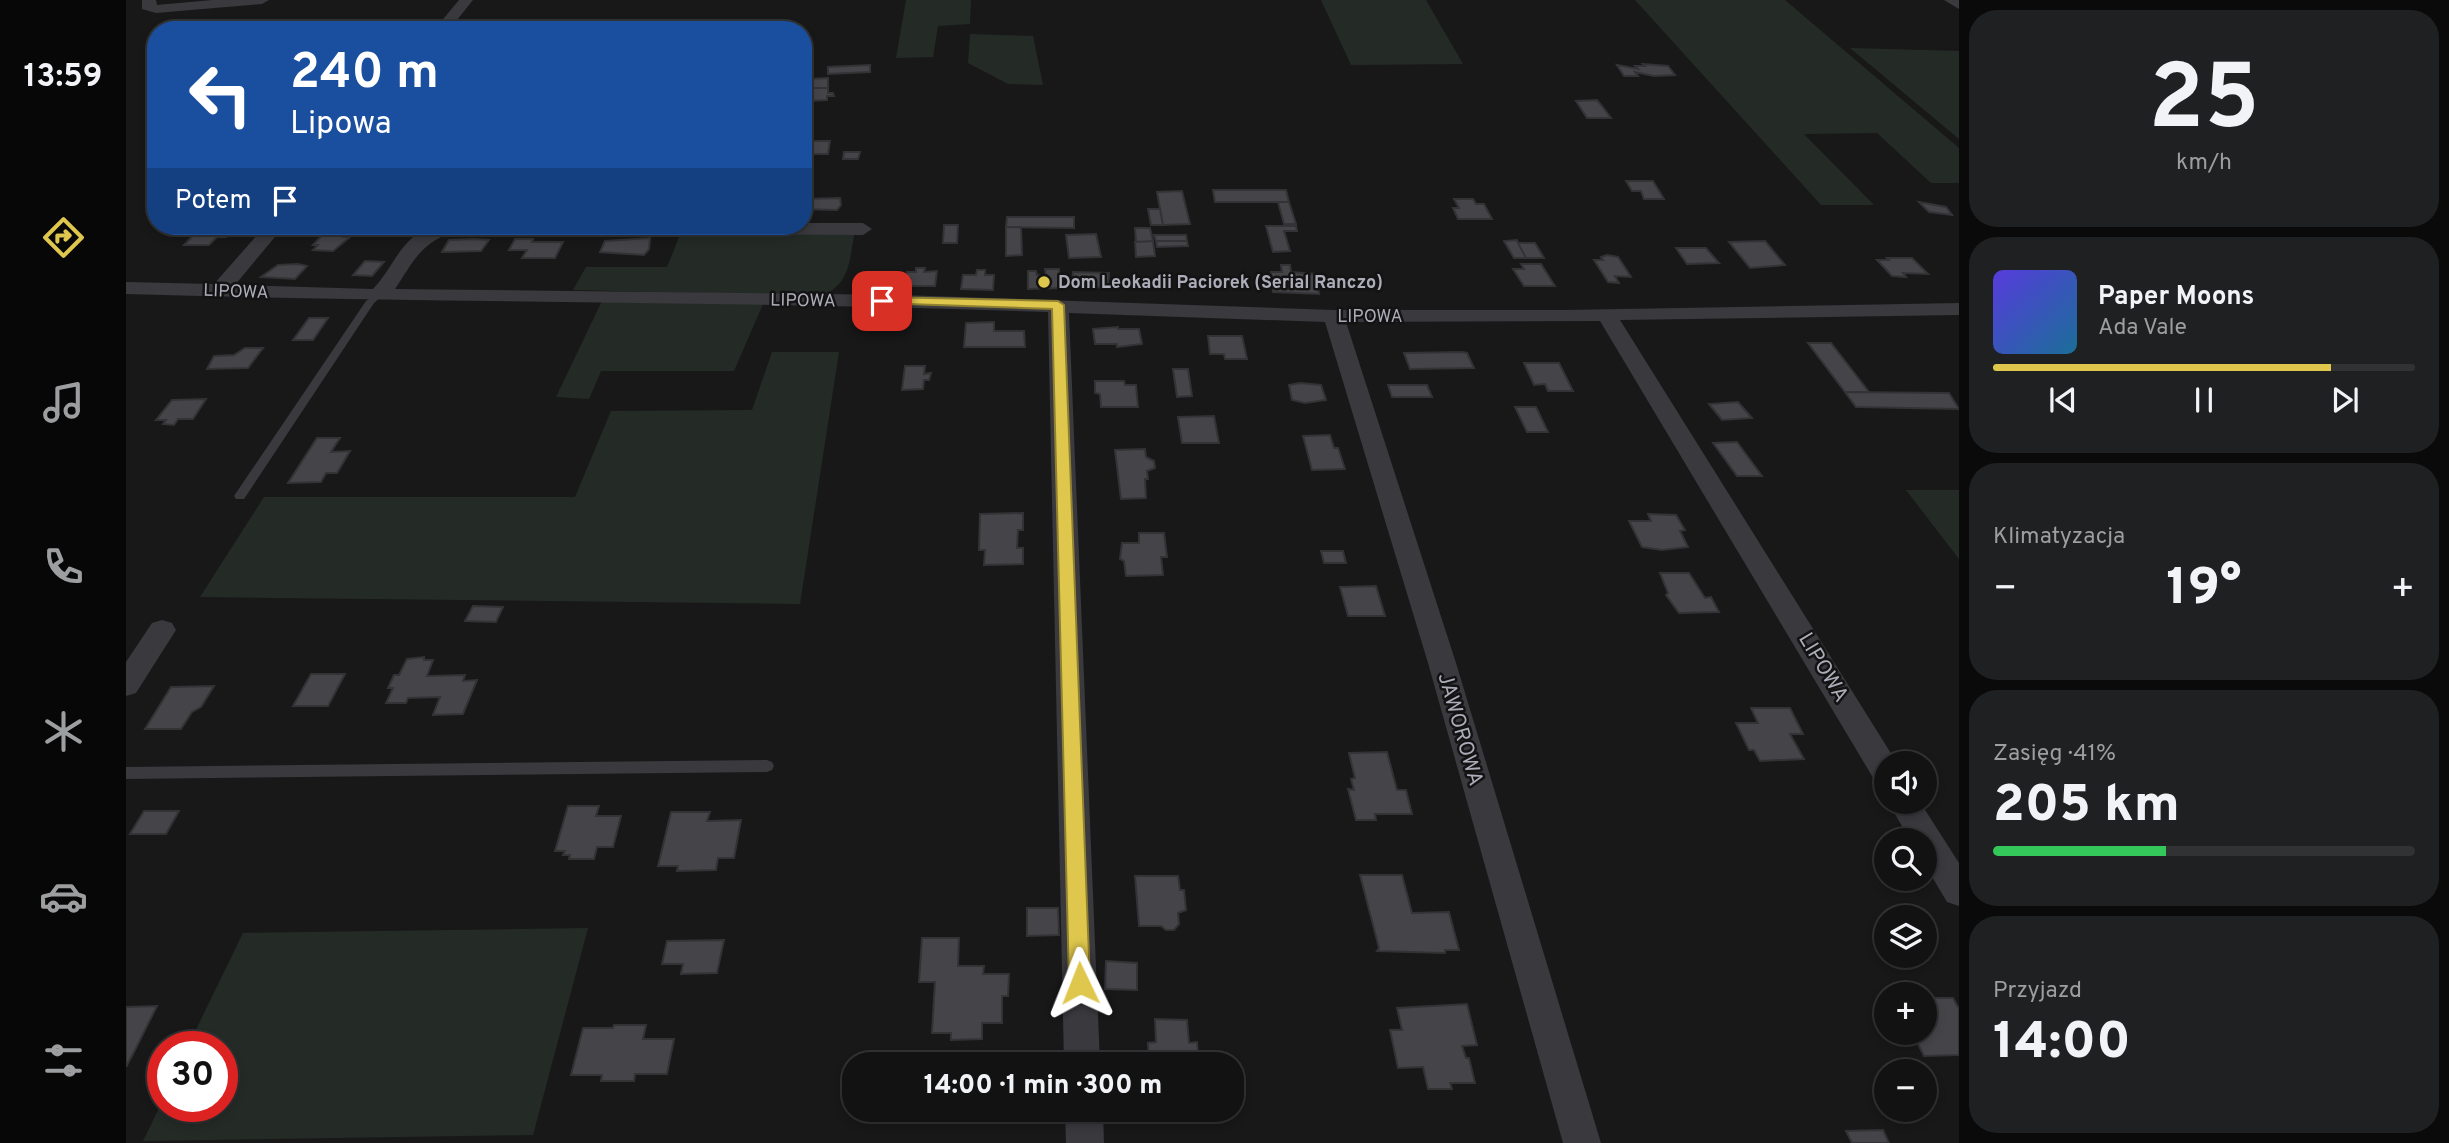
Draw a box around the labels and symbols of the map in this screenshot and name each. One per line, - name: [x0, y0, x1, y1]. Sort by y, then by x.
- pin: [852, 271, 912, 331]
- place label: Dom Leokadii Paciorek (Serial Ranczo): [1058, 272, 1383, 295]
- marker: Dom Leokadii Paciorek (Serial Ranczo): [1036, 274, 1052, 290]
- street label: LIPOWA: [203, 280, 269, 305]
- street label: LIPOWA: [770, 289, 836, 314]
- street label: LIPOWA: [1337, 306, 1403, 329]
- street label: LIPOWA: [1791, 628, 1854, 708]
- street label: JAWOROWA: [1431, 670, 1489, 789]
- position arrow: [1043, 946, 1117, 1020]
- speed limit sign: 30: [147, 1031, 238, 1122]

